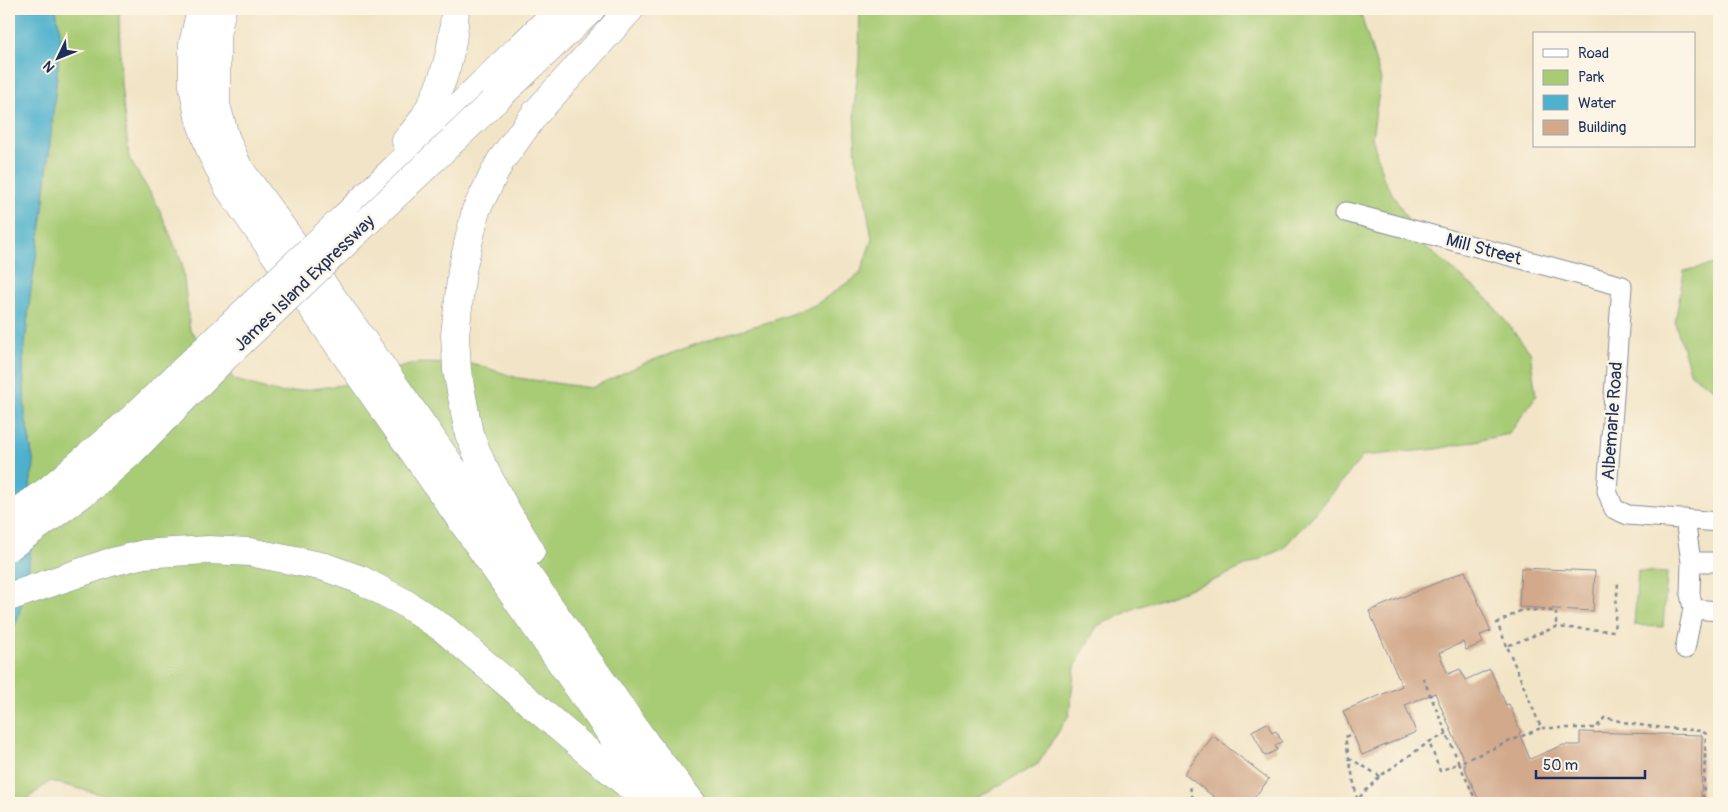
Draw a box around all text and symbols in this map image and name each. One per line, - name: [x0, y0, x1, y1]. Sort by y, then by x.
- north arrow: [32, 32, 82, 82]
- legend: [1533, 32, 1696, 148]
- text: Road: [1578, 44, 1609, 63]
- text: N: [39, 57, 58, 76]
- text: Park: [1578, 68, 1605, 87]
- text: Water: [1578, 94, 1617, 113]
- text: Building: [1578, 118, 1626, 137]
- street label: James Island Expressway: [229, 210, 380, 357]
- street label: Mill Street: [1443, 228, 1525, 271]
- street label: Albemarle Road: [1597, 361, 1628, 481]
- scale bar: [1536, 747, 1644, 779]
- text: 50 m: [1543, 756, 1578, 775]

